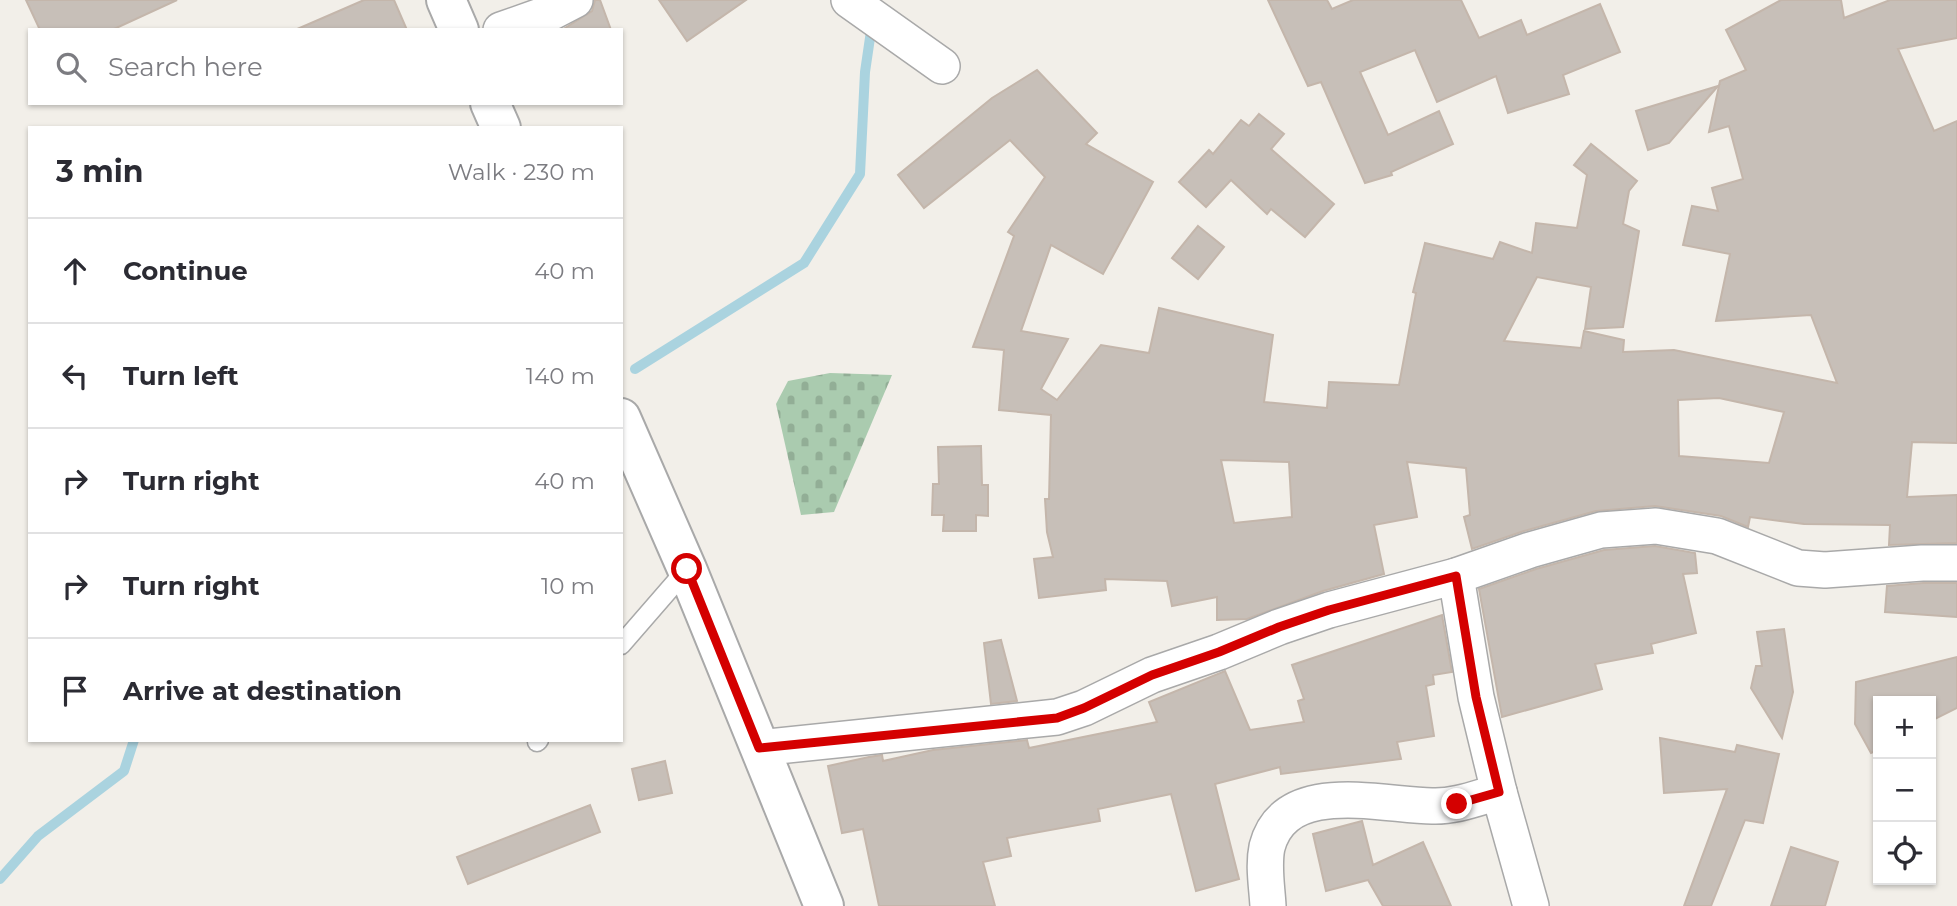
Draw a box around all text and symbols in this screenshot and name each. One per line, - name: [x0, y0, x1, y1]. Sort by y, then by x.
- search box: [28, 28, 623, 105]
- icon: search: [52, 48, 90, 86]
- text: Search here: [108, 51, 263, 83]
- text: 3 min: [56, 153, 143, 190]
- text: Walk · 230 m: [448, 158, 595, 186]
- icon: ahead: [56, 252, 94, 290]
- text: Continue: [123, 255, 248, 287]
- text: 40 m: [534, 257, 595, 285]
- icon: left: [56, 357, 94, 395]
- text: Turn left: [123, 360, 239, 392]
- text: 140 m: [526, 362, 595, 390]
- icon: right: [56, 462, 94, 500]
- text: Turn right: [123, 465, 259, 497]
- text: 40 m: [534, 467, 595, 495]
- route start: [671, 553, 702, 584]
- icon: right: [56, 567, 94, 605]
- text: Turn right: [123, 570, 259, 602]
- text: 10 m: [541, 572, 595, 600]
- icon: arrive: [56, 672, 94, 710]
- text: Arrive at destination: [123, 675, 402, 707]
- map controls: [1873, 696, 1936, 885]
- button: +: [1873, 696, 1936, 759]
- button: −: [1873, 759, 1936, 822]
- route end: [1441, 788, 1472, 819]
- button: locate: [1873, 822, 1936, 885]

